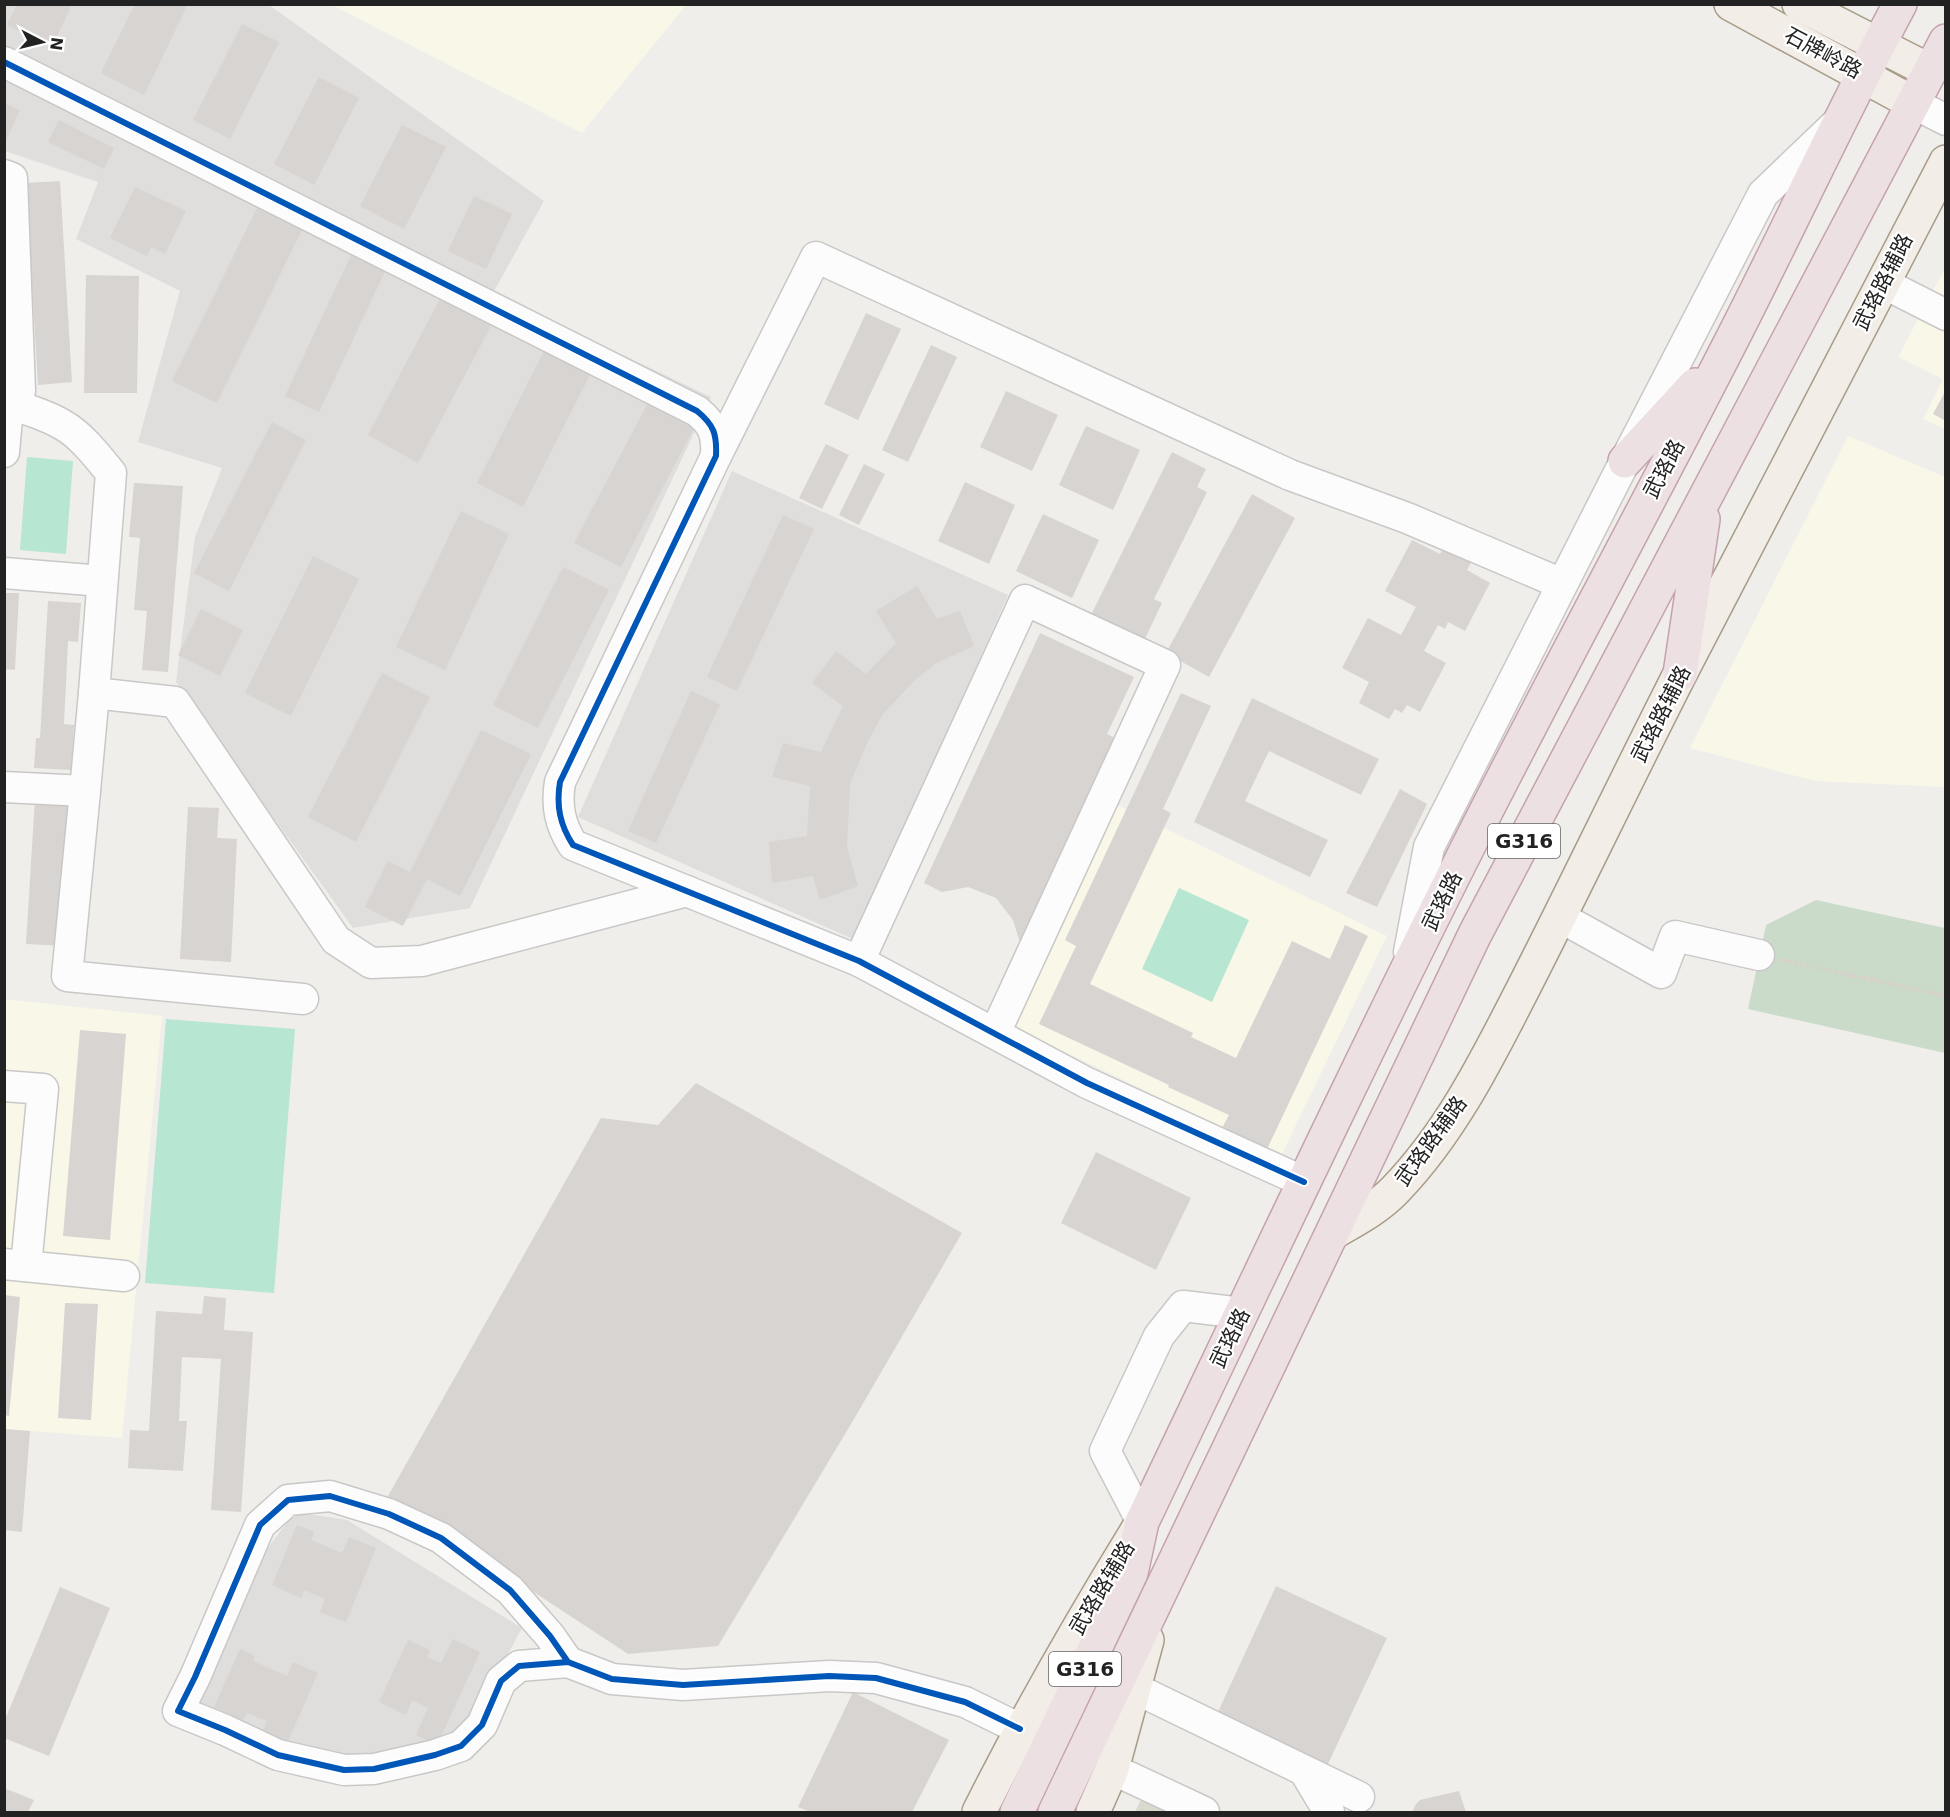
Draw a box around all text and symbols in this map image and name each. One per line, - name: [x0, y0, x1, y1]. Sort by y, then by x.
- north arrow: [12, 12, 72, 72]
- street label: 石牌岭路: [1780, 23, 1866, 83]
- text: N: [46, 36, 67, 52]
- street label: 武珞路辅路: [1848, 230, 1918, 334]
- street label: 武珞路: [1639, 436, 1689, 502]
- street label: 武珞路辅路: [1626, 662, 1696, 766]
- road number: G316: [1488, 824, 1560, 858]
- street label: 武珞路: [1417, 867, 1467, 935]
- street label: 武珞路辅路: [1390, 1091, 1472, 1191]
- street label: 武珞路: [1205, 1304, 1255, 1372]
- street label: 武珞路辅路: [1065, 1537, 1139, 1639]
- road number: G316: [1049, 1652, 1121, 1686]

